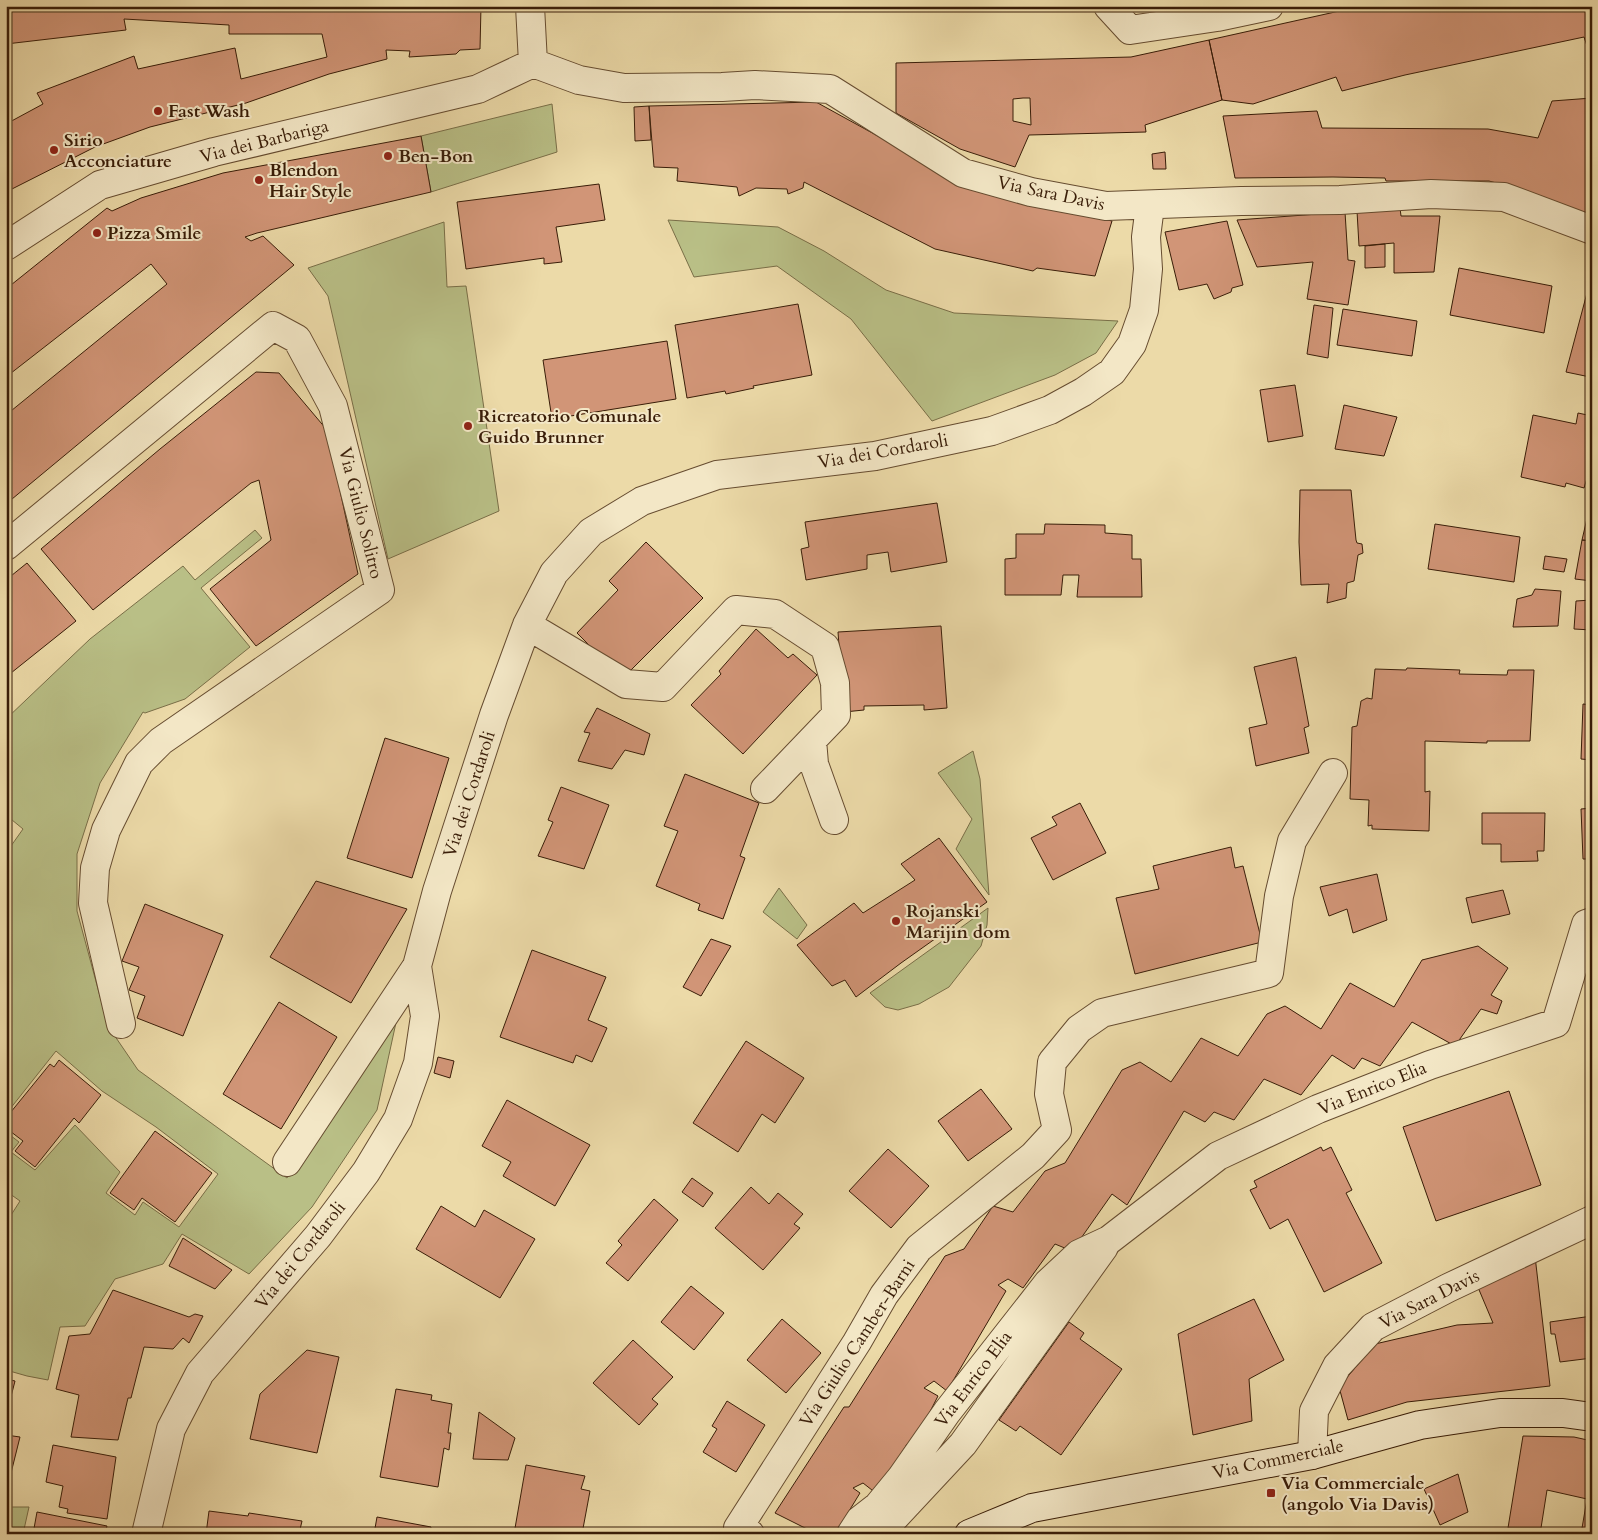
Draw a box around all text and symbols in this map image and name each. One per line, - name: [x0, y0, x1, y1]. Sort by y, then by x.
- place label: Fast Wash: [168, 99, 250, 124]
- marker: Fast Wash: [152, 105, 164, 117]
- street label: Via dei Barbariga: [197, 113, 331, 170]
- place label: Sirio Acconciature: [64, 128, 172, 174]
- marker: Sirio Acconciature: [48, 144, 60, 156]
- place label: Ben-Bon: [398, 144, 474, 169]
- marker: Ben-Bon: [382, 150, 394, 162]
- place label: Blendon Hair Style: [269, 158, 352, 204]
- street label: Via Sara Davis: [995, 170, 1107, 217]
- marker: Blendon Hair Style: [253, 174, 265, 186]
- place label: Pizza Smile: [107, 221, 202, 246]
- marker: Pizza Smile: [91, 227, 103, 239]
- place label: Ricreatorio Comunale Guido Brunner: [478, 404, 662, 450]
- marker: Ricreatorio Comunale Guido Brunner: [462, 420, 474, 432]
- street label: Via dei Cordaroli: [816, 428, 950, 475]
- street label: Via Giulio Solitro: [332, 445, 389, 582]
- street label: Via dei Cordaroli: [437, 728, 502, 861]
- place label: Rojanski Marijin dom: [906, 899, 1011, 945]
- marker: Rojanski Marijin dom: [890, 915, 902, 927]
- street label: Via Enrico Elia: [1314, 1055, 1430, 1122]
- street label: Via dei Cordaroli: [249, 1196, 352, 1314]
- street label: Via Giulio Camber-Barni: [794, 1255, 921, 1432]
- street label: Via Sara Davis: [1375, 1263, 1484, 1335]
- street label: Via Enrico Elia: [929, 1326, 1018, 1433]
- street label: Via Commerciale: [1210, 1433, 1346, 1486]
- place label: Via Commerciale (angolo Via Davis): [1281, 1471, 1434, 1517]
- marker: Via Commerciale (angolo Via Davis): [1265, 1487, 1277, 1499]

